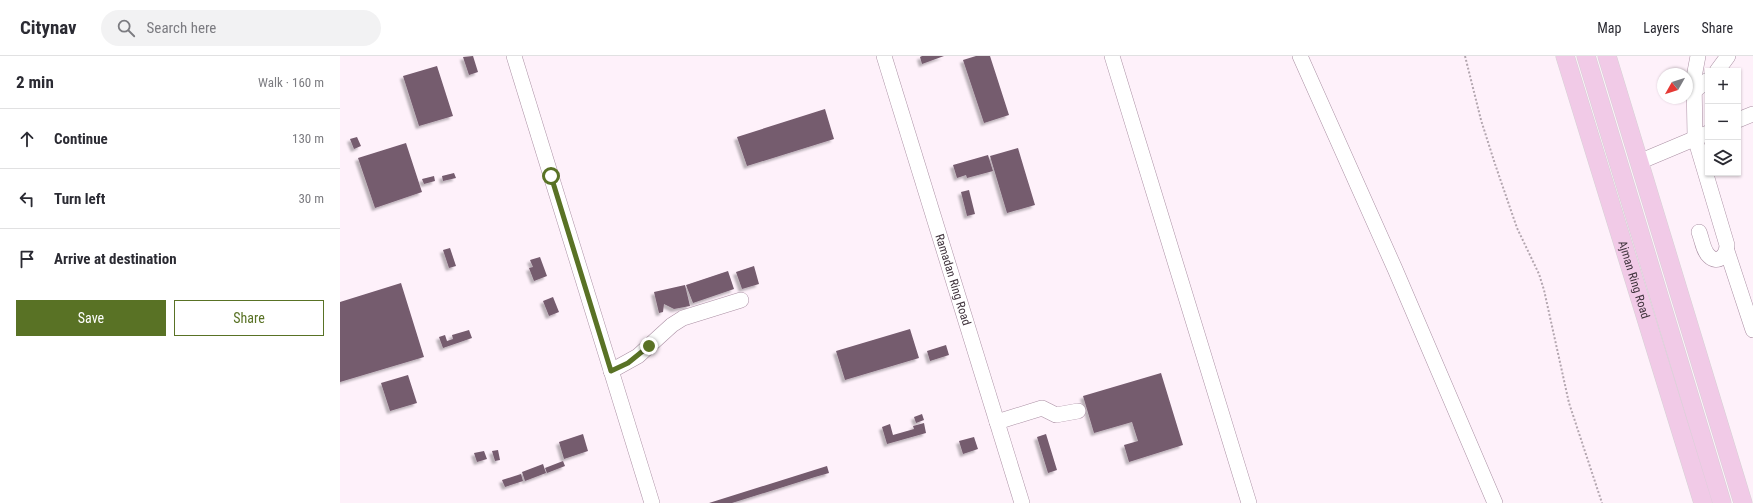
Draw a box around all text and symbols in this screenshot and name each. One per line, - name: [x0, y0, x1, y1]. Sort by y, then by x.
- search box: [101, 10, 381, 46]
- text: Citynav: [20, 16, 77, 39]
- icon: search: [115, 17, 137, 39]
- text: Search here: [147, 19, 216, 37]
- text: Map: [1597, 20, 1621, 36]
- text: Layers: [1643, 20, 1680, 36]
- text: Share: [1702, 20, 1733, 36]
- north arrow: [1657, 68, 1693, 104]
- map controls: [1705, 68, 1741, 176]
- button: +: [1705, 68, 1741, 104]
- text: 2 min: [16, 72, 54, 92]
- text: Walk · 160 m: [258, 75, 324, 90]
- button: −: [1705, 104, 1741, 140]
- icon: ahead: [16, 128, 38, 150]
- text: Continue: [54, 130, 108, 148]
- text: 130 m: [292, 131, 324, 146]
- button: layers: [1705, 140, 1741, 176]
- route start: [542, 167, 560, 185]
- icon: left: [16, 188, 38, 210]
- text: Turn left: [54, 190, 105, 208]
- text: 30 m: [298, 191, 324, 206]
- street label: Ramadan Ring Road: [932, 232, 974, 327]
- street label: Ajman Ring Road: [1615, 239, 1653, 320]
- icon: arrive: [16, 248, 38, 270]
- text: Arrive at destination: [54, 250, 177, 268]
- button: Save: [16, 300, 166, 336]
- button: Share: [174, 300, 324, 336]
- route end: [640, 337, 658, 355]

